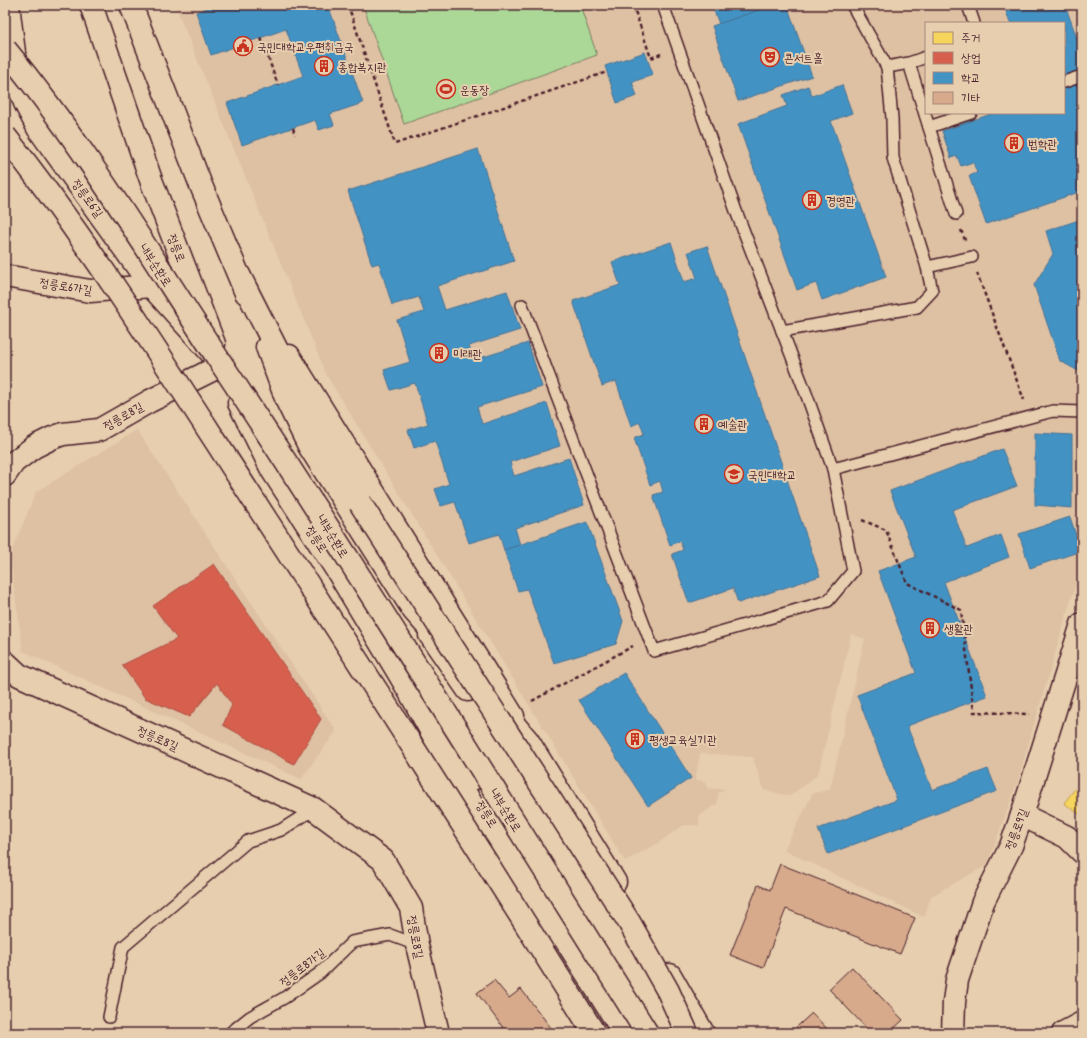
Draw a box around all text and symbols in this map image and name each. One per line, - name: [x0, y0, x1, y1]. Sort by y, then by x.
- legend: [925, 22, 1065, 114]
- text: 주거: [961, 29, 980, 46]
- public building icon: 국민대학교우편취급국: [232, 35, 254, 57]
- place label: 국민대학교우편취급국: [257, 38, 354, 55]
- theatre icon: 콘서트홀: [759, 46, 781, 68]
- place label: 콘서트홀: [784, 49, 823, 66]
- text: 상업: [961, 49, 980, 66]
- building icon: 종합복지관: [313, 55, 335, 77]
- place label: 종합복지관: [338, 58, 387, 75]
- text: 학교: [961, 69, 980, 86]
- sports icon: 운동장: [435, 78, 457, 100]
- place label: 운동장: [460, 81, 489, 98]
- text: 기타: [961, 89, 981, 106]
- building icon: 법학관: [1003, 132, 1025, 154]
- place label: 법학관: [1028, 135, 1057, 152]
- street label: 정릉로6길: [68, 175, 108, 221]
- building icon: 경영관: [801, 189, 823, 211]
- place label: 경영관: [826, 192, 855, 209]
- street label: 정릉로: [164, 231, 190, 265]
- street label: 내부순환로: [136, 240, 176, 290]
- street label: 정릉로6가길: [38, 273, 94, 299]
- building icon: 미래관: [428, 342, 450, 364]
- place label: 미래관: [453, 345, 482, 362]
- street label: 정릉로8길: [100, 398, 147, 434]
- building icon: 예술관: [693, 413, 715, 435]
- place label: 예술관: [718, 416, 747, 433]
- school or university icon: 국민대학교: [723, 463, 745, 485]
- place label: 국민대학교: [748, 466, 796, 483]
- street label: 내부순환로: [313, 511, 353, 561]
- street label: 정릉로: [302, 522, 332, 556]
- building icon: 생활관: [919, 617, 941, 639]
- place label: 생활관: [944, 620, 973, 637]
- street label: 정릉로8길: [135, 721, 182, 755]
- building icon: 평생교육실기관: [624, 728, 646, 750]
- place label: 평생교육실기관: [649, 731, 717, 748]
- street label: 내부순환로: [486, 785, 526, 835]
- street label: 정릉로: [472, 797, 502, 831]
- street label: 정릉로9길: [1000, 806, 1032, 852]
- street label: 정릉로8길: [404, 914, 428, 960]
- street label: 정릉로8가길: [276, 944, 329, 990]

